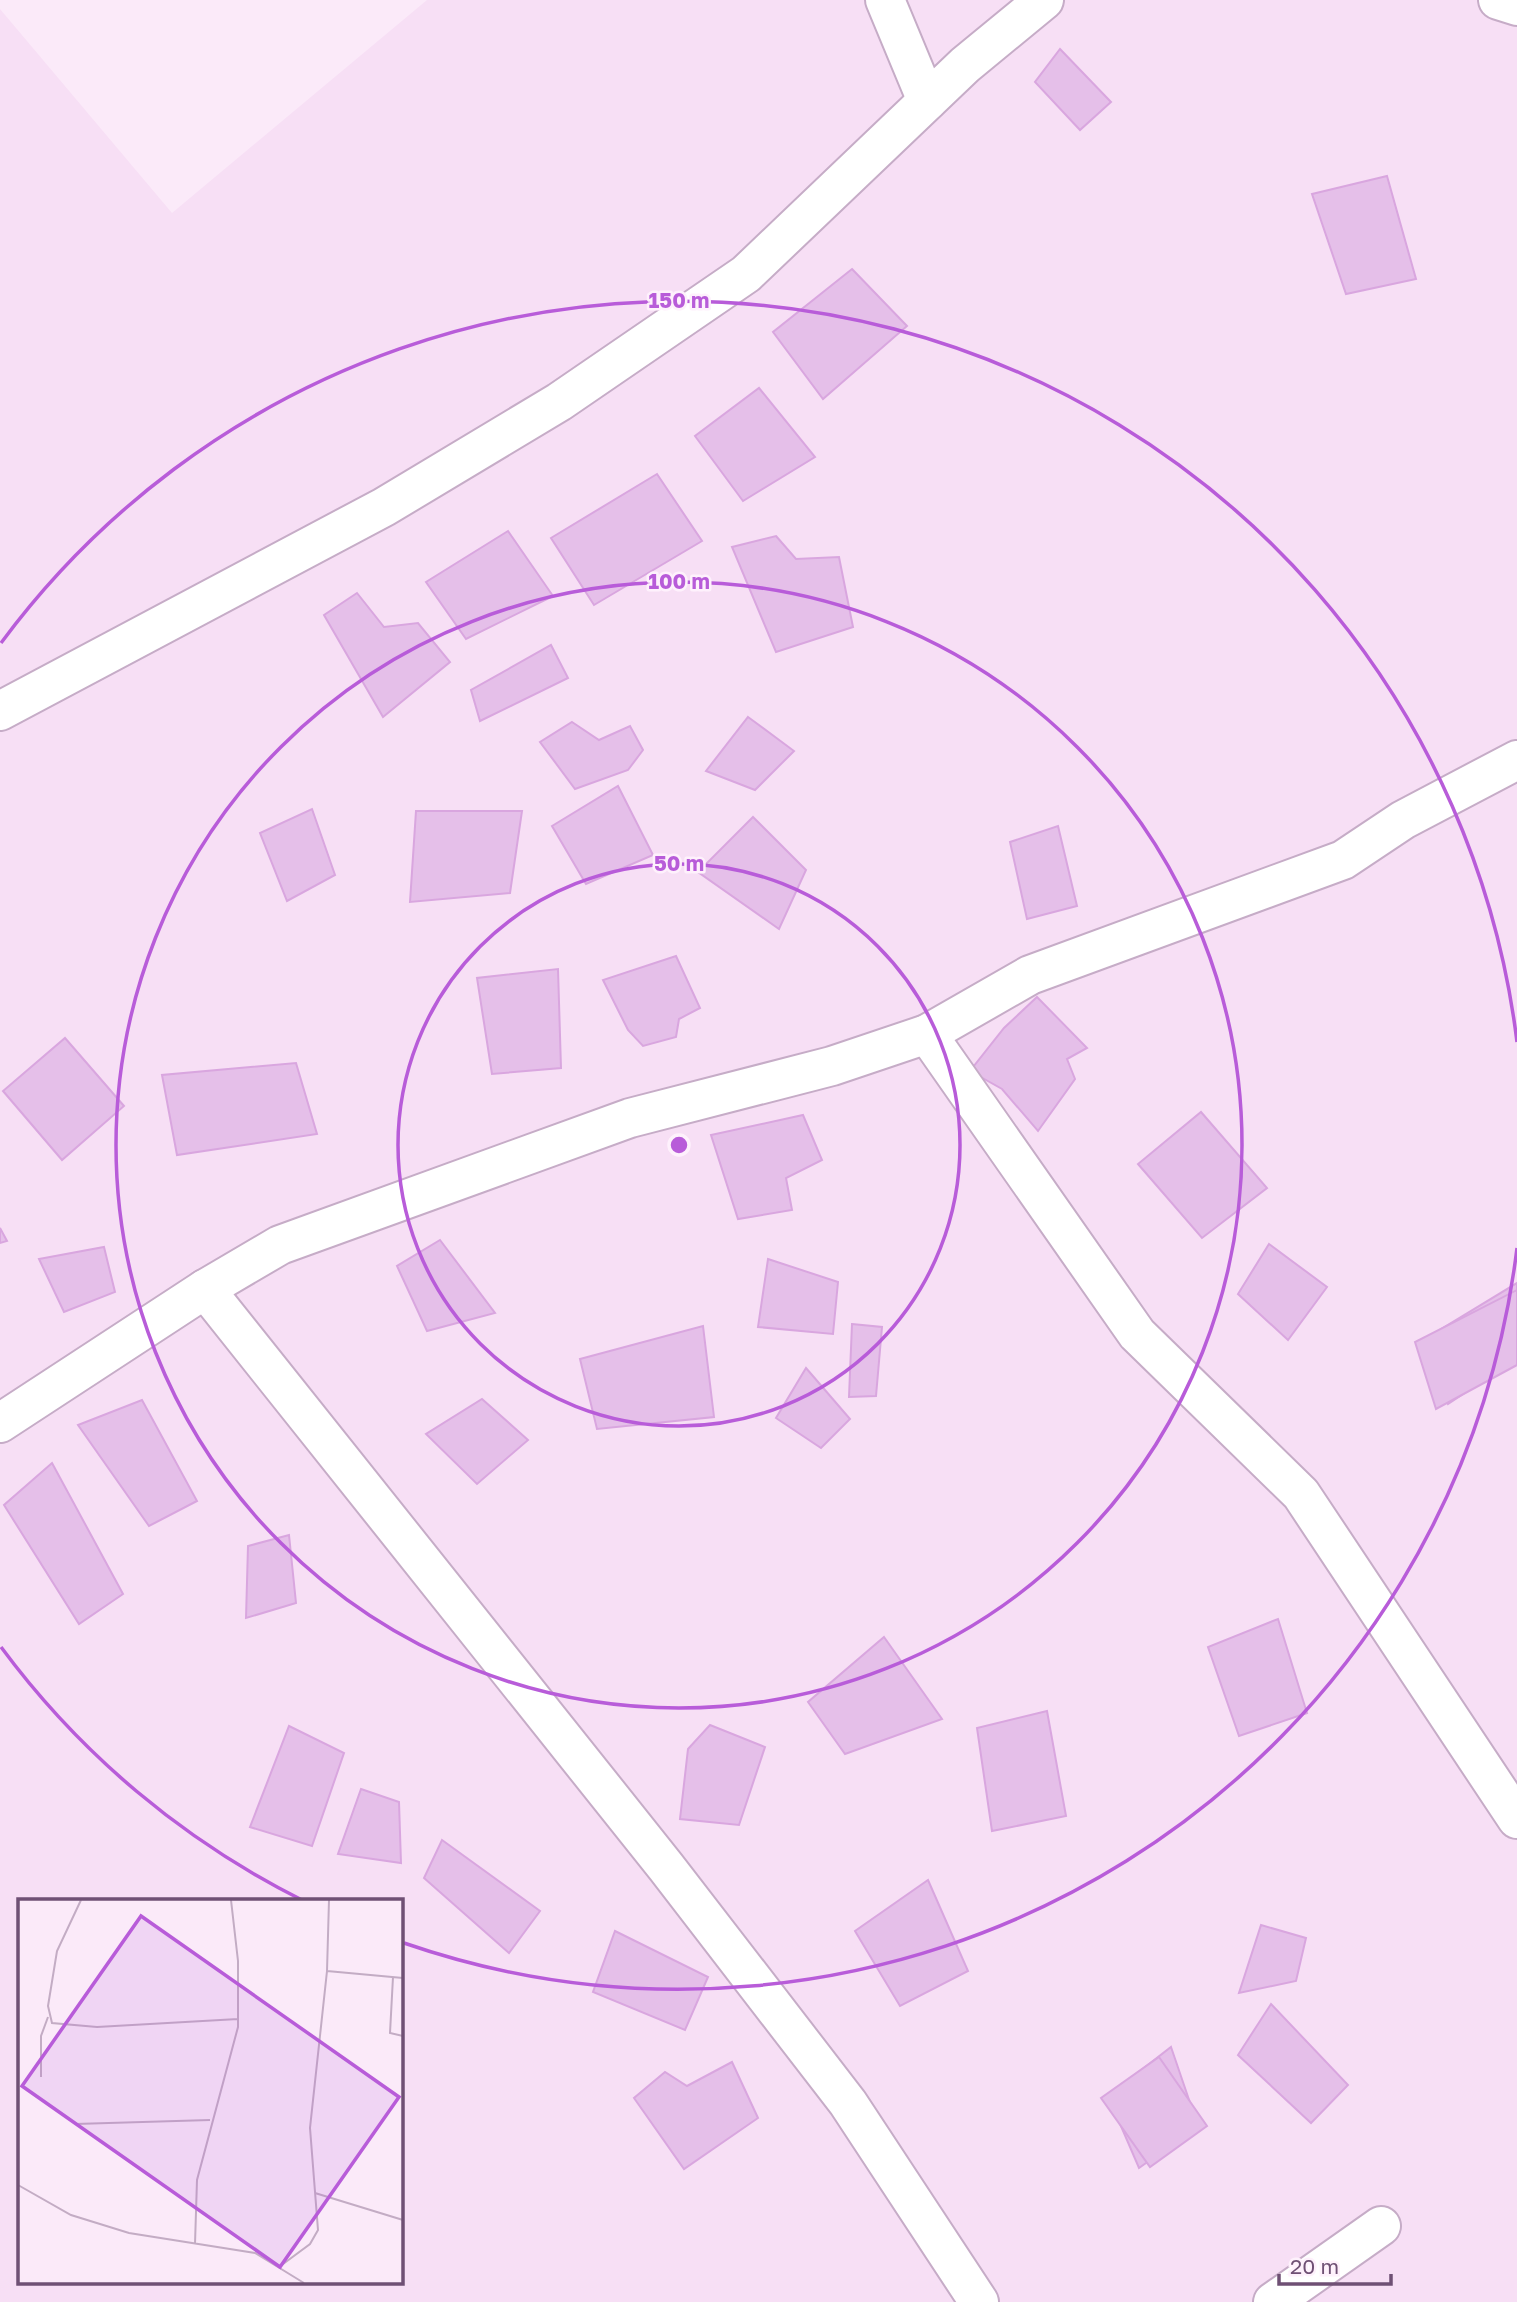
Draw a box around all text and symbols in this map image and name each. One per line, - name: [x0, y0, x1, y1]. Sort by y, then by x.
- text: 150 m: [649, 287, 709, 313]
- text: 100 m: [648, 568, 710, 594]
- text: 50 m: [654, 850, 704, 876]
- centre of rings: [667, 1133, 691, 1157]
- inset map: [18, 1899, 402, 2284]
- scale bar: [1279, 2242, 1391, 2286]
- text: 20 m: [1290, 2253, 1339, 2279]

